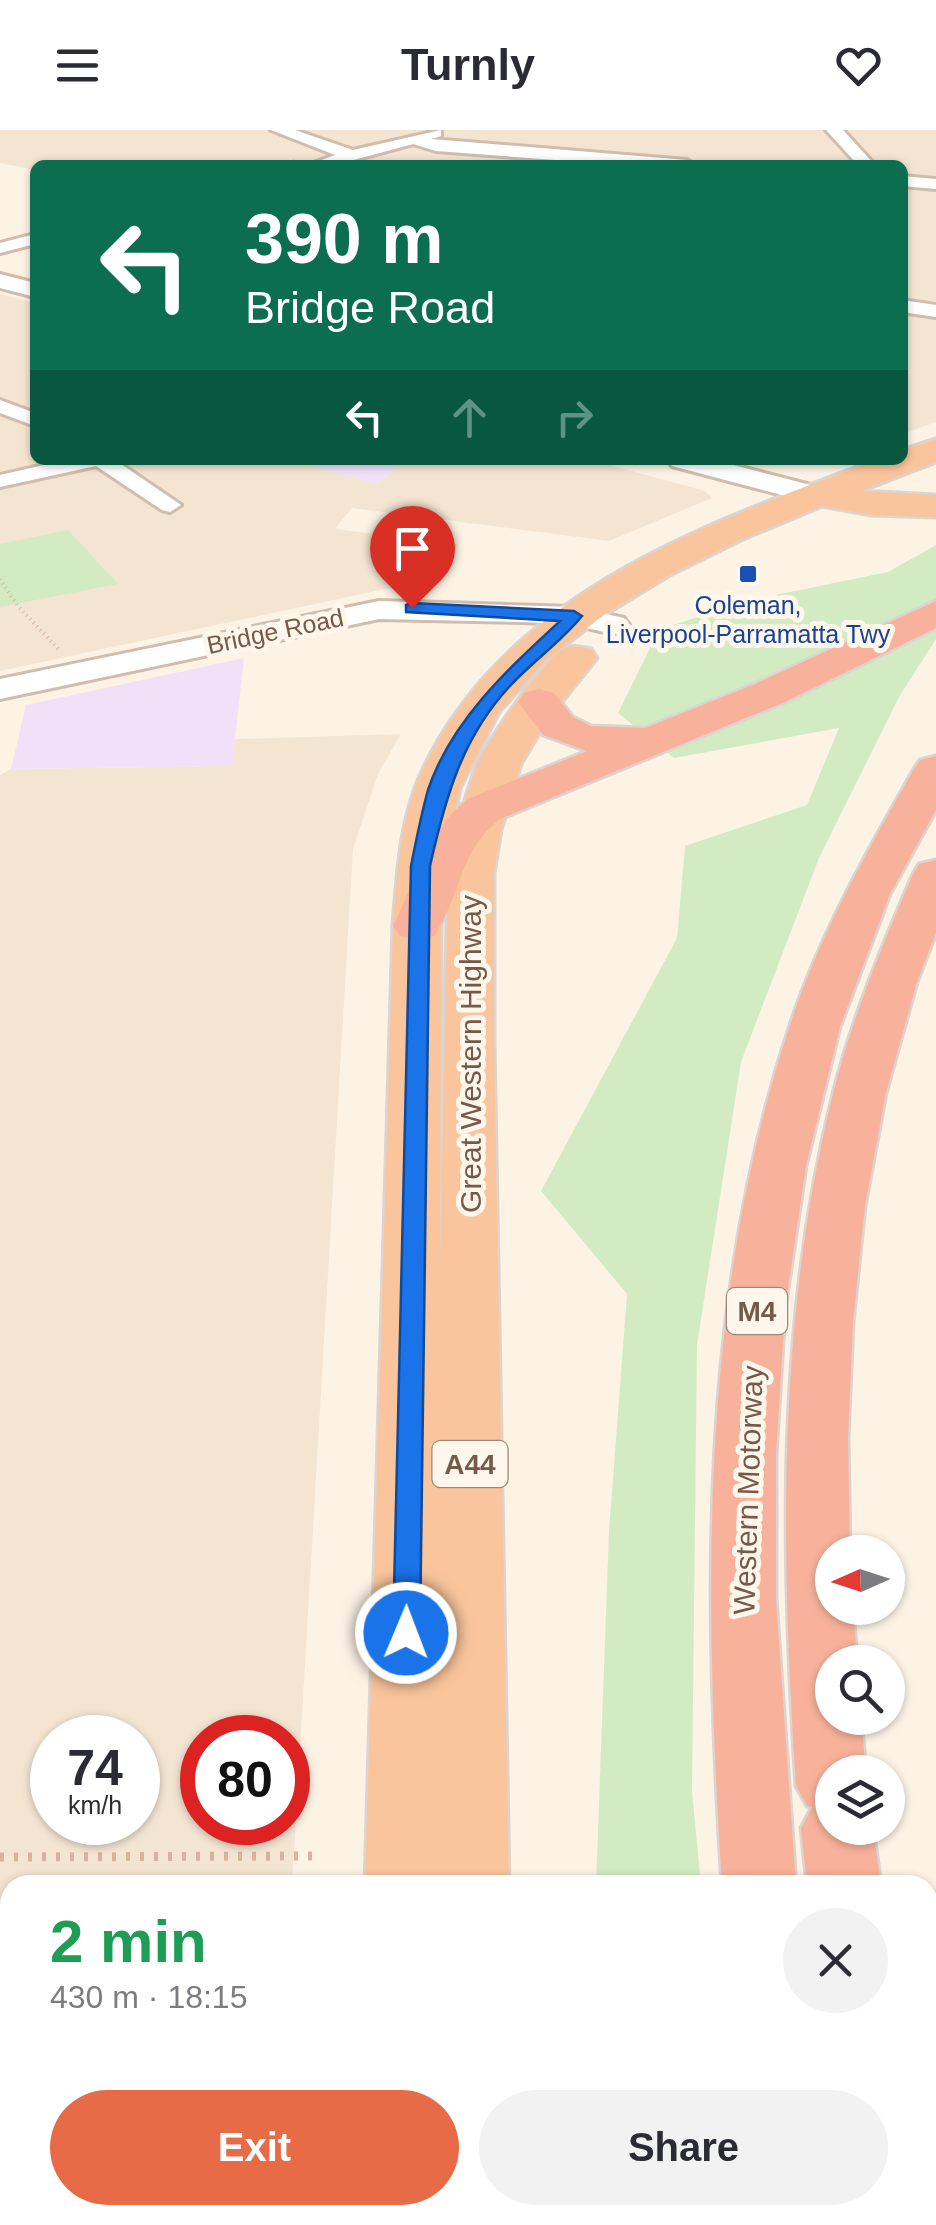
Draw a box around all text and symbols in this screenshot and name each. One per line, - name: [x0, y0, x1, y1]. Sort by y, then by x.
- icon: menu: [50, 38, 105, 93]
- icon: heart: [831, 38, 886, 93]
- text: Turnly: [401, 39, 535, 90]
- icon: left: [80, 200, 210, 330]
- text: 390 m: [245, 200, 443, 278]
- text: Bridge Road: [245, 282, 495, 333]
- icon: left: [337, 390, 392, 445]
- icon: ahead: [442, 390, 497, 445]
- icon: right: [547, 390, 602, 445]
- pin: [370, 506, 455, 609]
- icon: arrive: [385, 521, 440, 576]
- marker: Coleman, Liverpool-Parramatta Twy: [737, 563, 759, 585]
- place label: Coleman, Liverpool-Parramatta Twy: [606, 591, 891, 648]
- street label: Bridge Road: [204, 603, 346, 659]
- street label: Great Western Highway: [454, 895, 487, 1213]
- road number: M4: [727, 1288, 787, 1334]
- street label: Western Motorway: [727, 1365, 769, 1615]
- road number: A44: [432, 1441, 508, 1487]
- north arrow: [815, 1535, 905, 1625]
- map controls: [815, 1535, 905, 1845]
- position arrow: [354, 1581, 458, 1685]
- button: search: [815, 1645, 905, 1735]
- speed limit sign: 80: [180, 1715, 310, 1845]
- text: 74: [67, 1740, 123, 1796]
- button: layers: [815, 1755, 905, 1845]
- text: km/h: [68, 1791, 122, 1819]
- text: 2 min: [50, 1908, 207, 1975]
- button: close: [783, 1908, 888, 2013]
- text: 430 m · 18:15: [50, 1979, 247, 2015]
- button: Exit: [50, 2090, 459, 2205]
- button: Share: [479, 2090, 888, 2205]

